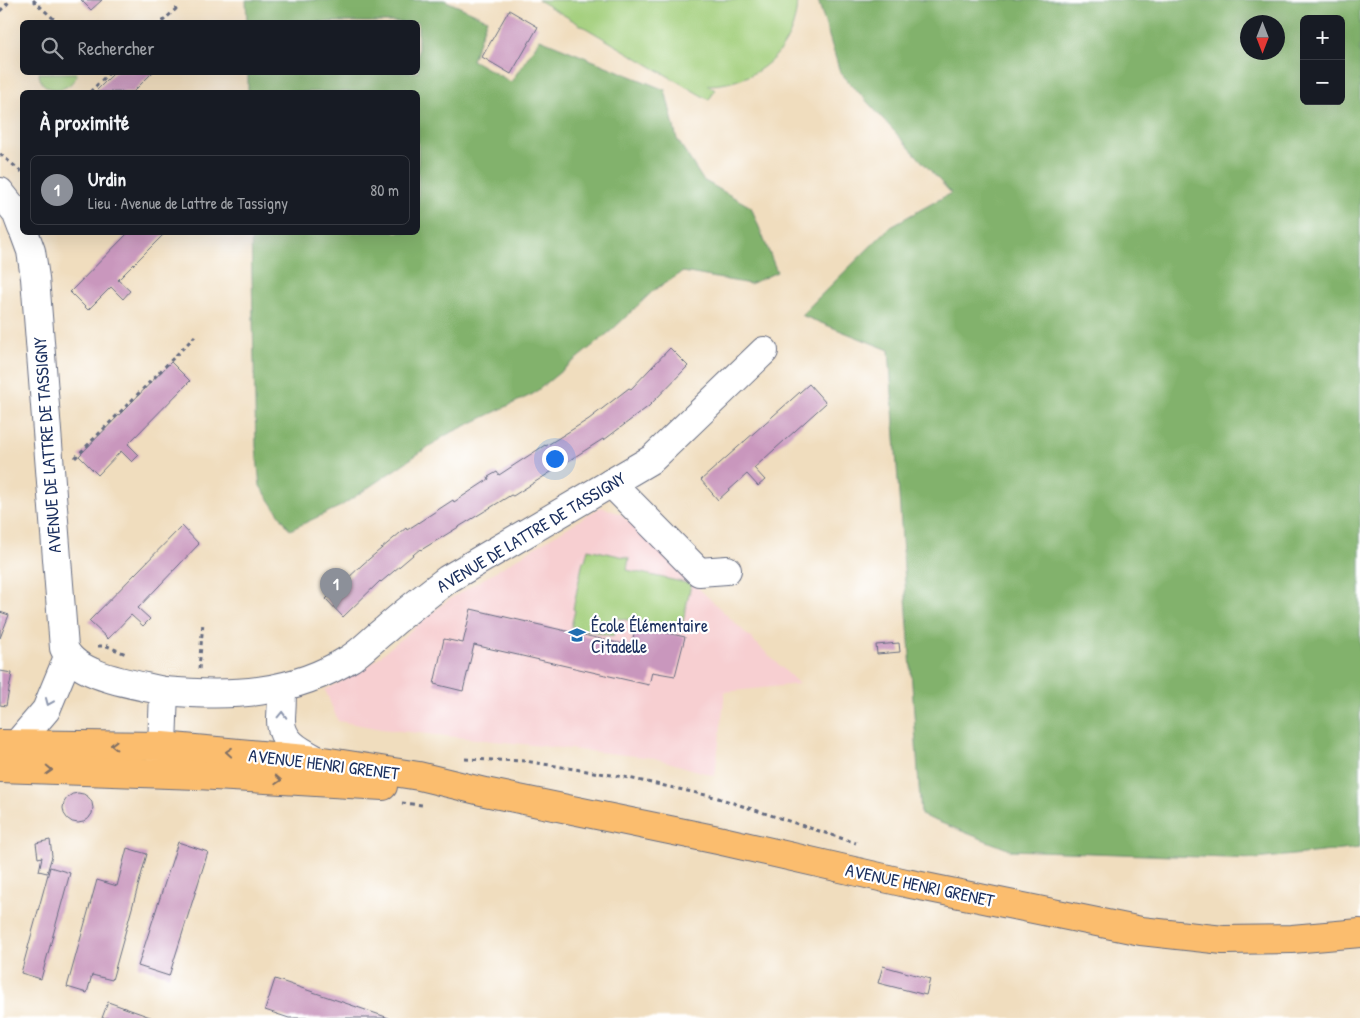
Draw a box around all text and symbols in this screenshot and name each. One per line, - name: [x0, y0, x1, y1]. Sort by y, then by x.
- north arrow: [1240, 15, 1285, 60]
- map controls: [1300, 15, 1345, 105]
- button: +: [1300, 15, 1345, 60]
- search box: [20, 20, 420, 75]
- icon: search: [38, 34, 66, 62]
- text: Rechercher: [78, 35, 155, 61]
- button: −: [1300, 60, 1345, 105]
- text: À proximité: [40, 108, 129, 137]
- text: Urdin: [88, 166, 126, 192]
- text: 1: [54, 179, 60, 201]
- text: 80 m: [370, 179, 399, 201]
- text: Lieu · Avenue de Lattre de Tassigny: [88, 192, 288, 214]
- street label: AVENUE DE LATTRE DE TASSIGNY: [27, 336, 67, 554]
- your location: [542, 446, 568, 472]
- street label: AVENUE DE LATTRE DE TASSIGNY: [432, 466, 630, 598]
- pin: 1: [320, 568, 352, 609]
- place label: École Élémentaire Citadelle: [591, 613, 708, 659]
- school or university icon: École Élémentaire Citadelle: [567, 625, 587, 645]
- one-way arrow: [45, 697, 56, 706]
- one-way arrow: [276, 711, 287, 719]
- one-way arrow: [109, 740, 117, 751]
- street label: AVENUE HENRI GRENET: [247, 742, 401, 786]
- one-way arrow: [225, 747, 233, 758]
- one-way arrow: [45, 764, 53, 775]
- one-way arrow: [274, 775, 282, 786]
- street label: AVENUE HENRI GRENET: [843, 857, 997, 913]

